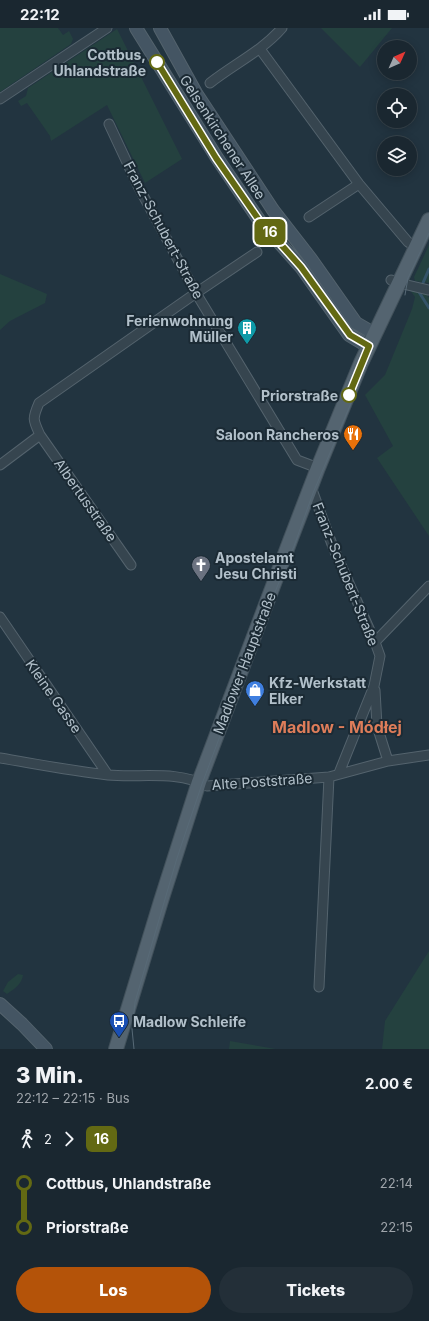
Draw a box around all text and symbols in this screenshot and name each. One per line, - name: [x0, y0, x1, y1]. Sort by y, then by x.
- text: 22:12: [20, 5, 60, 24]
- north arrow: [377, 40, 417, 80]
- map controls: [377, 40, 417, 176]
- place label: Cottbus, Uhlandstraße: [53, 46, 146, 79]
- marker: Cottbus, Uhlandstraße: [149, 54, 165, 70]
- street label: Gelsenkirchener Allee: [176, 72, 270, 202]
- button: locate: [377, 88, 417, 128]
- button: layers: [377, 136, 417, 176]
- street label: Franz-Schubert-Straße: [120, 158, 208, 302]
- line badge: 16: [252, 219, 288, 245]
- text: 16: [262, 223, 278, 240]
- place label: Ferienwohnung Müller: [126, 312, 233, 345]
- building icon: Ferienwohnung Müller: [236, 317, 258, 345]
- place label: Priorstraße: [261, 387, 338, 404]
- marker: Priorstraße: [341, 387, 357, 403]
- restaurant icon: Saloon Rancheros: [342, 423, 364, 451]
- place label: Saloon Rancheros: [216, 426, 339, 443]
- street label: Albertusstraße: [51, 455, 121, 545]
- street label: Franz-Schubert-Straße: [309, 500, 383, 648]
- place label: Apostelamt Jesu Christi: [215, 549, 297, 582]
- church icon: Apostelamt Jesu Christi: [190, 554, 212, 582]
- street label: Madlower Hauptstraße: [209, 590, 279, 736]
- street label: Kleine Gasse: [22, 656, 86, 736]
- place label: Kfz-Werkstatt Elker: [269, 674, 366, 707]
- shop icon: Kfz-Werkstatt Elker: [244, 679, 266, 707]
- district label: Madlow - Módłej: [272, 717, 402, 737]
- street label: Alte Poststraße: [211, 769, 313, 793]
- bus stop icon: Madlow Schleife: [108, 1010, 130, 1038]
- place label: Madlow Schleife: [133, 1013, 246, 1030]
- text: 3 Min.: [16, 1062, 84, 1088]
- text: 2.00 €: [365, 1074, 413, 1093]
- text: 22:12 – 22:15 · Bus: [16, 1090, 130, 1106]
- icon: walk: [16, 1128, 38, 1150]
- icon: forward: [58, 1128, 80, 1150]
- text: 16: [94, 1130, 109, 1147]
- text: 2: [44, 1131, 52, 1147]
- text: Cottbus, Uhlandstraße: [46, 1174, 211, 1193]
- text: 22:14: [380, 1175, 413, 1191]
- text: Priorstraße: [46, 1218, 129, 1237]
- text: 22:15: [380, 1219, 413, 1235]
- button: Los: [16, 1267, 211, 1313]
- button: Tickets: [219, 1267, 413, 1313]

